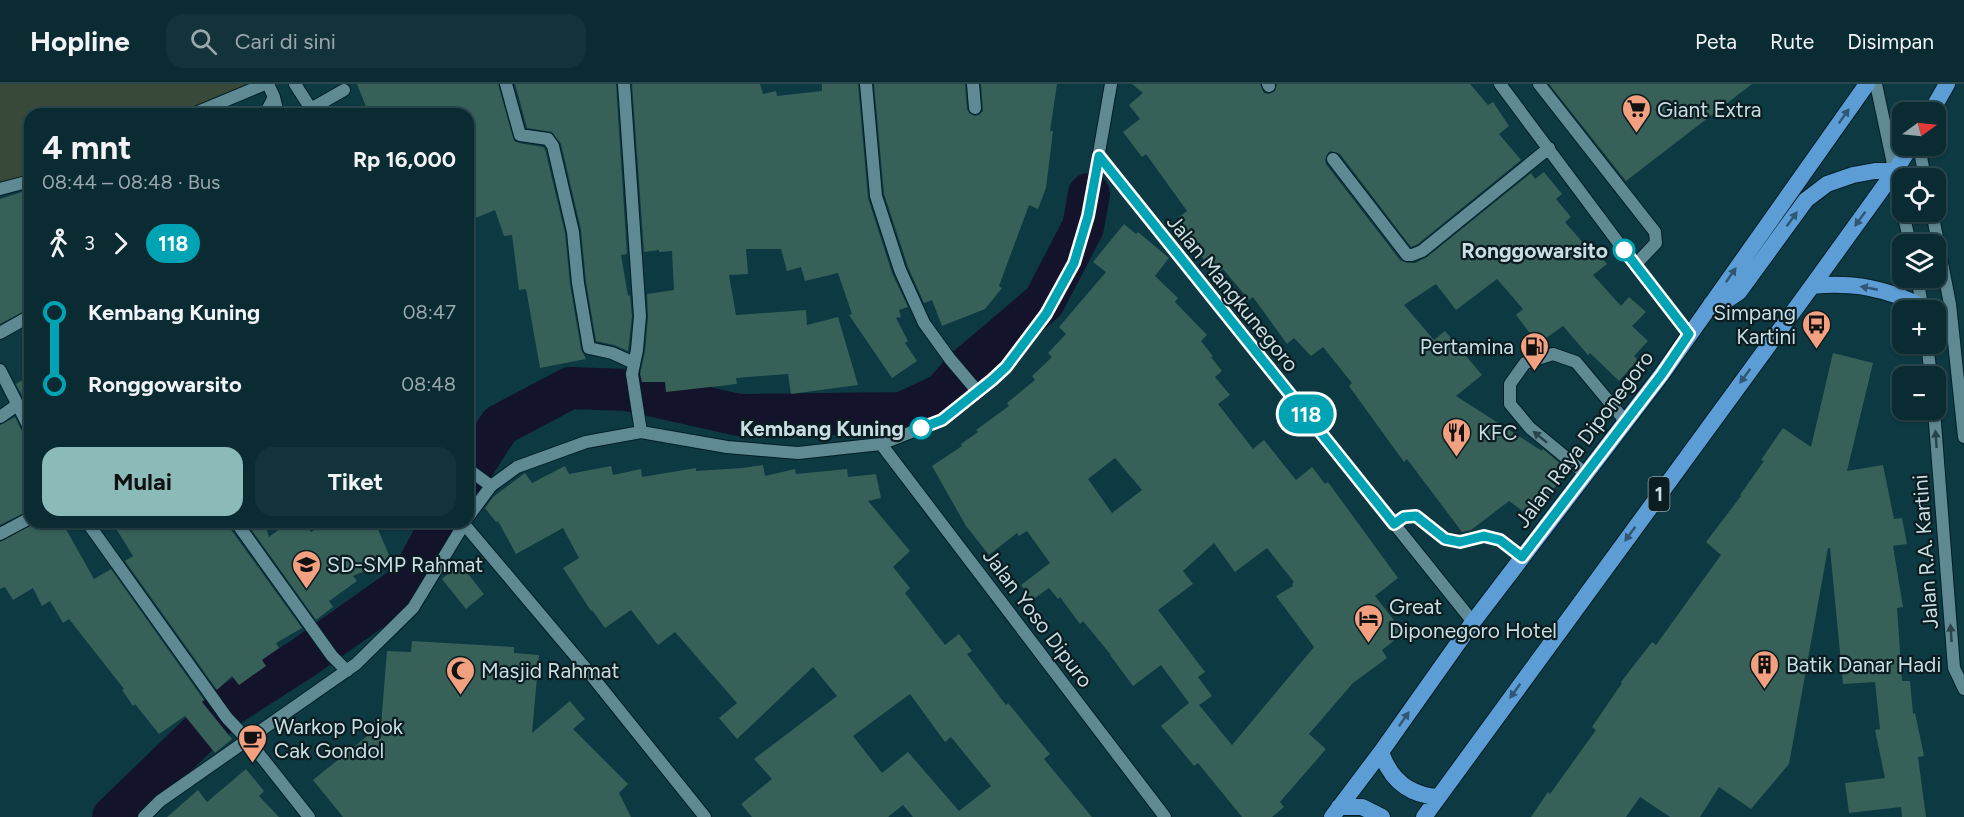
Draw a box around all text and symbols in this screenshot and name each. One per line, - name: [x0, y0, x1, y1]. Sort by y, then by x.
- search box: [166, 14, 586, 68]
- text: Hopline: [30, 24, 130, 58]
- icon: search: [187, 25, 220, 58]
- text: Cari di sini: [235, 28, 336, 55]
- text: Peta: [1695, 29, 1737, 54]
- text: Rute: [1770, 29, 1814, 54]
- text: Disimpan: [1847, 29, 1934, 54]
- supermarket icon: Giant Extra: [1620, 93, 1652, 135]
- place label: Giant Extra: [1657, 97, 1762, 122]
- north arrow: [1892, 102, 1946, 156]
- map controls: [1892, 102, 1946, 420]
- one-way arrow: [1838, 108, 1849, 124]
- text: 4 mnt: [42, 128, 132, 167]
- text: Rp 16,000: [353, 146, 456, 173]
- button: locate: [1892, 168, 1946, 222]
- text: 08:44 – 08:48 · Bus: [42, 170, 220, 194]
- street label: Jalan Mangkunegoro: [1162, 209, 1304, 377]
- one-way arrow: [1854, 210, 1866, 226]
- one-way arrow: [1786, 211, 1798, 226]
- icon: walk: [42, 227, 75, 260]
- icon: forward: [104, 227, 137, 260]
- text: 3: [84, 231, 95, 255]
- text: 118: [158, 231, 188, 256]
- button: layers: [1892, 234, 1946, 288]
- place label: Ronggowarsito: [1461, 238, 1608, 263]
- marker: Ronggowarsito: [1613, 239, 1635, 261]
- one-way arrow: [1725, 267, 1736, 283]
- one-way arrow: [1859, 283, 1878, 292]
- text: Kembang Kuning: [88, 299, 260, 326]
- text: 08:47: [403, 300, 456, 324]
- place label: Simpang Kartini: [1713, 300, 1796, 349]
- button: +: [1892, 300, 1946, 354]
- bus stop icon: Simpang Kartini: [1801, 308, 1833, 350]
- fuel station icon: Pertamina: [1519, 330, 1551, 372]
- place label: Pertamina: [1420, 334, 1514, 359]
- street label: Jalan Raya Diponegoro: [1509, 346, 1659, 532]
- button: −: [1892, 366, 1946, 420]
- one-way arrow: [1740, 369, 1752, 384]
- text: Ronggowarsito: [88, 371, 242, 398]
- text: 08:48: [401, 372, 456, 396]
- line badge: 118: [1272, 394, 1340, 434]
- text: 118: [1291, 402, 1321, 427]
- place label: Kembang Kuning: [740, 416, 904, 441]
- restaurant icon: KFC: [1441, 416, 1473, 458]
- marker: Kembang Kuning: [910, 417, 932, 439]
- place label: KFC: [1478, 420, 1517, 445]
- one-way arrow: [1931, 429, 1941, 448]
- one-way arrow: [1532, 430, 1548, 443]
- button: Mulai: [42, 447, 243, 516]
- button: Tiket: [255, 447, 456, 516]
- street label: Jalan R.A. Kartini: [1907, 474, 1943, 630]
- road number: 1: [1648, 477, 1670, 511]
- one-way arrow: [1624, 525, 1636, 541]
- street label: Jalan Yoso Dipuro: [978, 544, 1098, 692]
- school or university icon: SD-SMP Rahmat: [290, 548, 322, 590]
- place label: SD-SMP Rahmat: [327, 552, 483, 577]
- place label: Great Diponegoro Hotel: [1389, 594, 1557, 643]
- hotel icon: Great Diponegoro Hotel: [1352, 602, 1384, 644]
- one-way arrow: [1946, 624, 1956, 643]
- building icon: Batik Danar Hadi: [1749, 648, 1781, 690]
- place label: Batik Danar Hadi: [1786, 652, 1941, 677]
- mosque icon: Masjid Rahmat: [444, 654, 476, 696]
- place label: Masjid Rahmat: [481, 658, 619, 683]
- one-way arrow: [1509, 682, 1521, 698]
- one-way arrow: [1398, 712, 1410, 728]
- place label: Warkop Pojok Cak Gondol: [274, 714, 404, 763]
- cafe icon: Warkop Pojok Cak Gondol: [237, 722, 269, 764]

